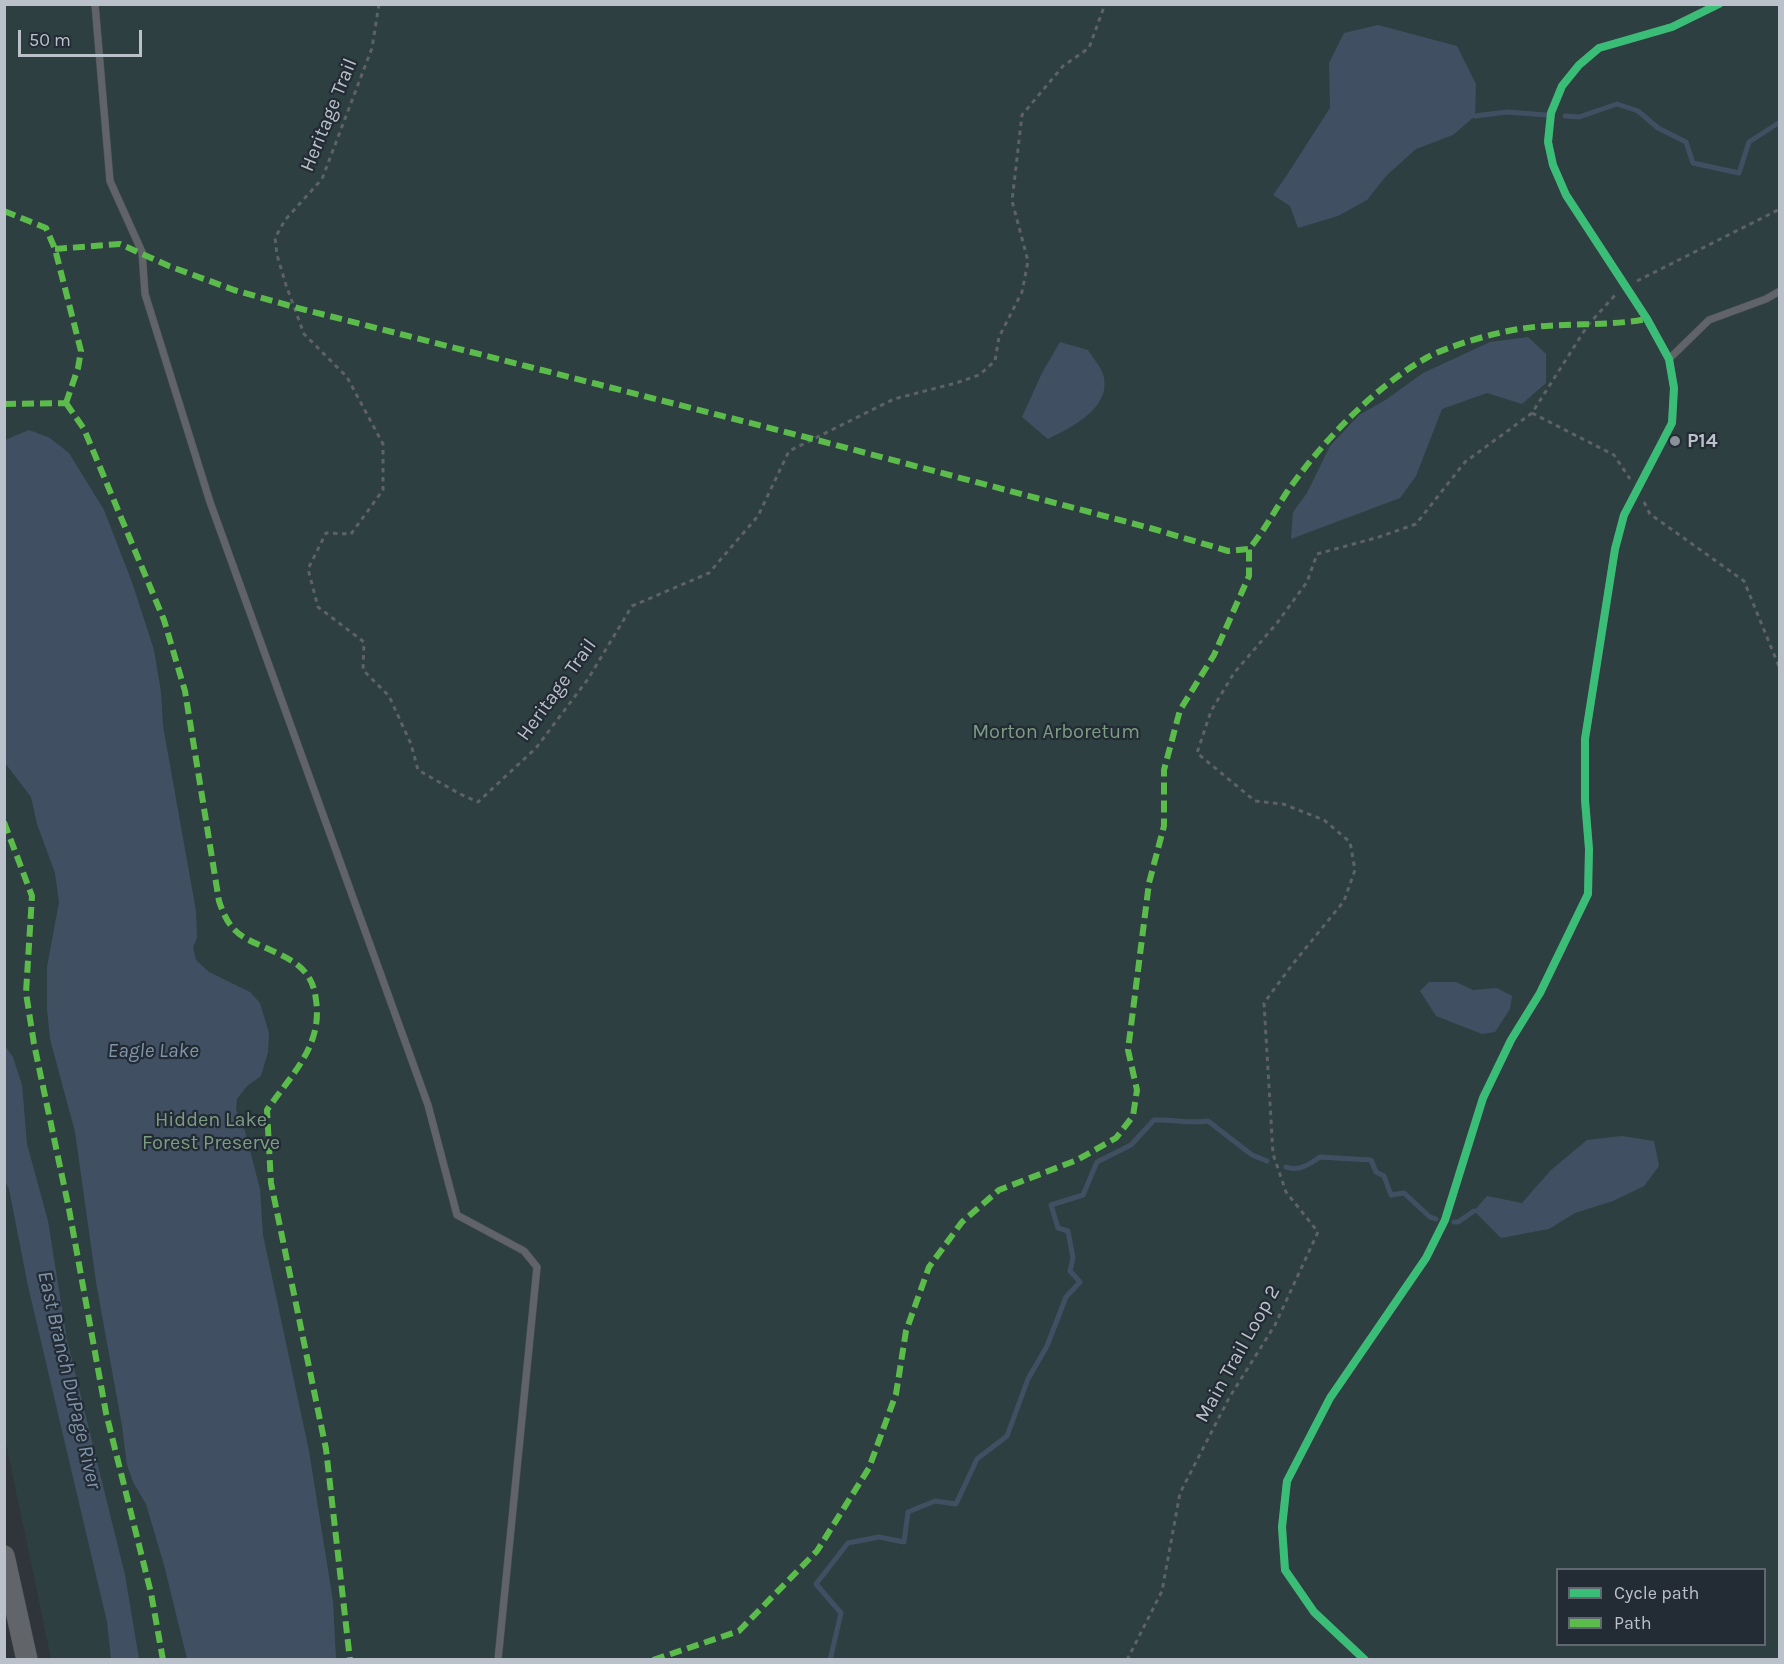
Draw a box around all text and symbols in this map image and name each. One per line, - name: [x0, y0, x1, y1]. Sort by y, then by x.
- scale bar: [21, 18, 146, 56]
- text: 50 m: [29, 29, 71, 51]
- street label: Heritage Trail: [295, 55, 363, 175]
- place label: P14: [1687, 429, 1718, 453]
- marker: P14: [1668, 434, 1682, 448]
- street label: Heritage Trail: [512, 634, 602, 746]
- park label: Morton Arboretum: [972, 720, 1140, 744]
- water label: Eagle Lake: [107, 1038, 199, 1064]
- park label: Hidden Lake Forest Preserve: [142, 1108, 280, 1155]
- water label: East Branch DuPage River: [32, 1269, 106, 1491]
- street label: Main Trail Loop 2: [1190, 1281, 1286, 1427]
- legend: [1556, 1568, 1766, 1646]
- text: Cycle path: [1614, 1582, 1699, 1604]
- text: Path: [1614, 1612, 1652, 1634]

